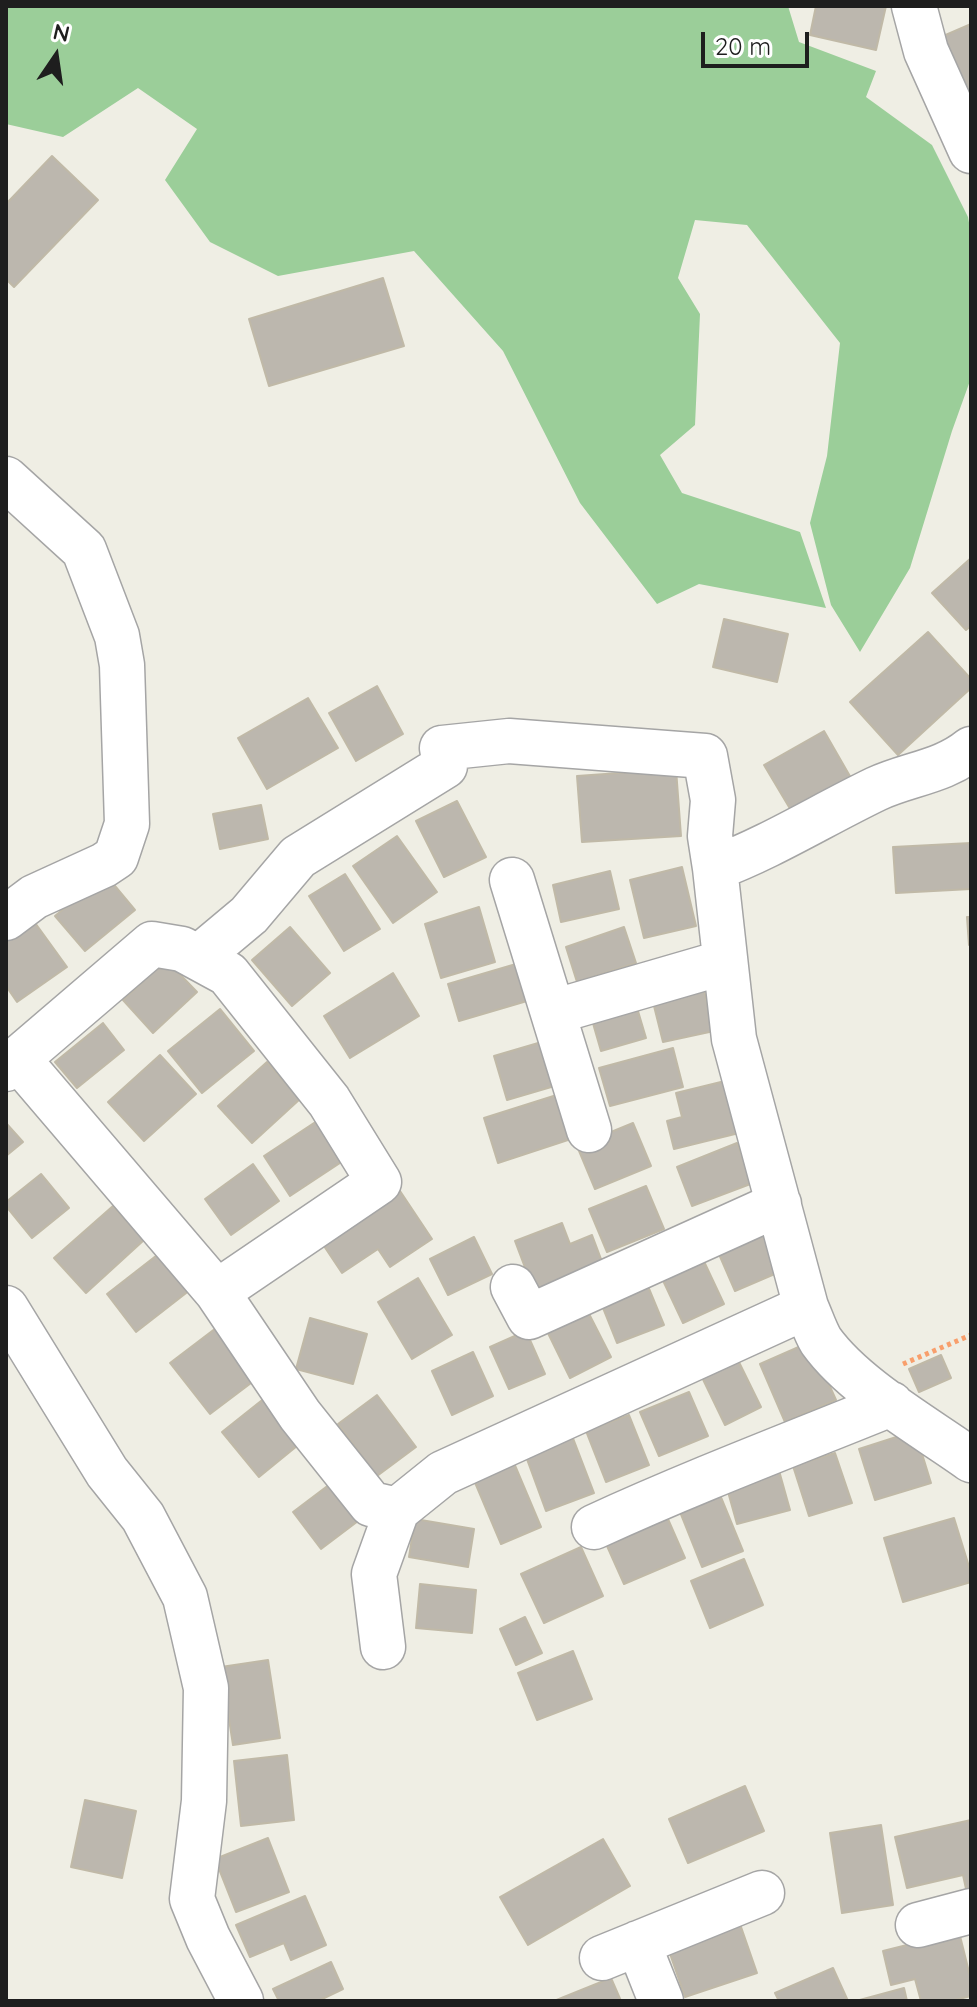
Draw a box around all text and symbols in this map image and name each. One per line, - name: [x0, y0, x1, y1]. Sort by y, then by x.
- north arrow: [16, 16, 96, 96]
- scale bar: [705, 16, 813, 66]
- text: N: [50, 17, 72, 48]
- text: 20 m: [715, 31, 771, 61]

